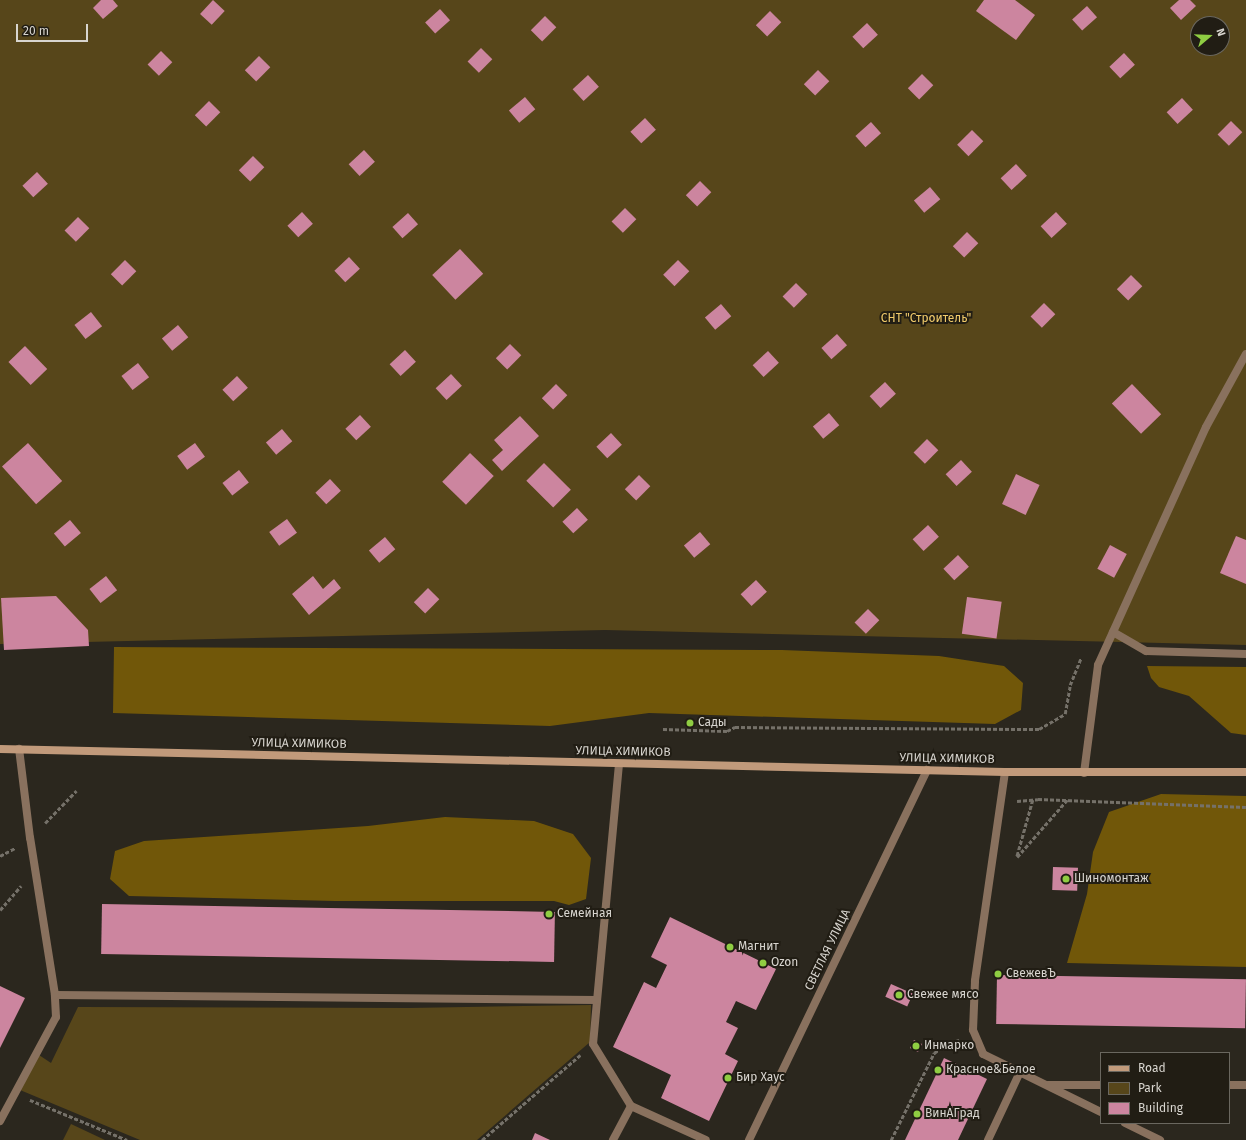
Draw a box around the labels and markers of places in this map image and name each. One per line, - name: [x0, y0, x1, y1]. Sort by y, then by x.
- place label: Сады: [698, 716, 727, 730]
- marker: Сады: [685, 718, 695, 728]
- place label: Шиномонтаж: [1074, 872, 1149, 886]
- marker: Шиномонтаж: [1061, 874, 1071, 884]
- place label: Семейная: [557, 907, 612, 921]
- marker: Семейная: [544, 909, 554, 919]
- place label: Магнит: [738, 940, 779, 954]
- marker: Магнит: [725, 942, 735, 952]
- place label: Ozon: [771, 956, 798, 970]
- marker: Ozon: [758, 958, 768, 968]
- place label: СвежевЪ: [1006, 967, 1056, 981]
- marker: СвежевЪ: [993, 969, 1003, 979]
- place label: Свежее мясо: [907, 988, 979, 1002]
- marker: Свежее мясо: [894, 990, 904, 1000]
- place label: Инмарко: [924, 1039, 974, 1053]
- marker: Инмарко: [911, 1041, 921, 1051]
- place label: Красное&Белое: [946, 1063, 1036, 1077]
- marker: Красное&Белое: [933, 1065, 943, 1075]
- place label: Бир Хаус: [736, 1071, 785, 1085]
- marker: Бир Хаус: [723, 1073, 733, 1083]
- place label: ВинАГрад: [925, 1107, 980, 1121]
- marker: ВинАГрад: [912, 1109, 922, 1119]

